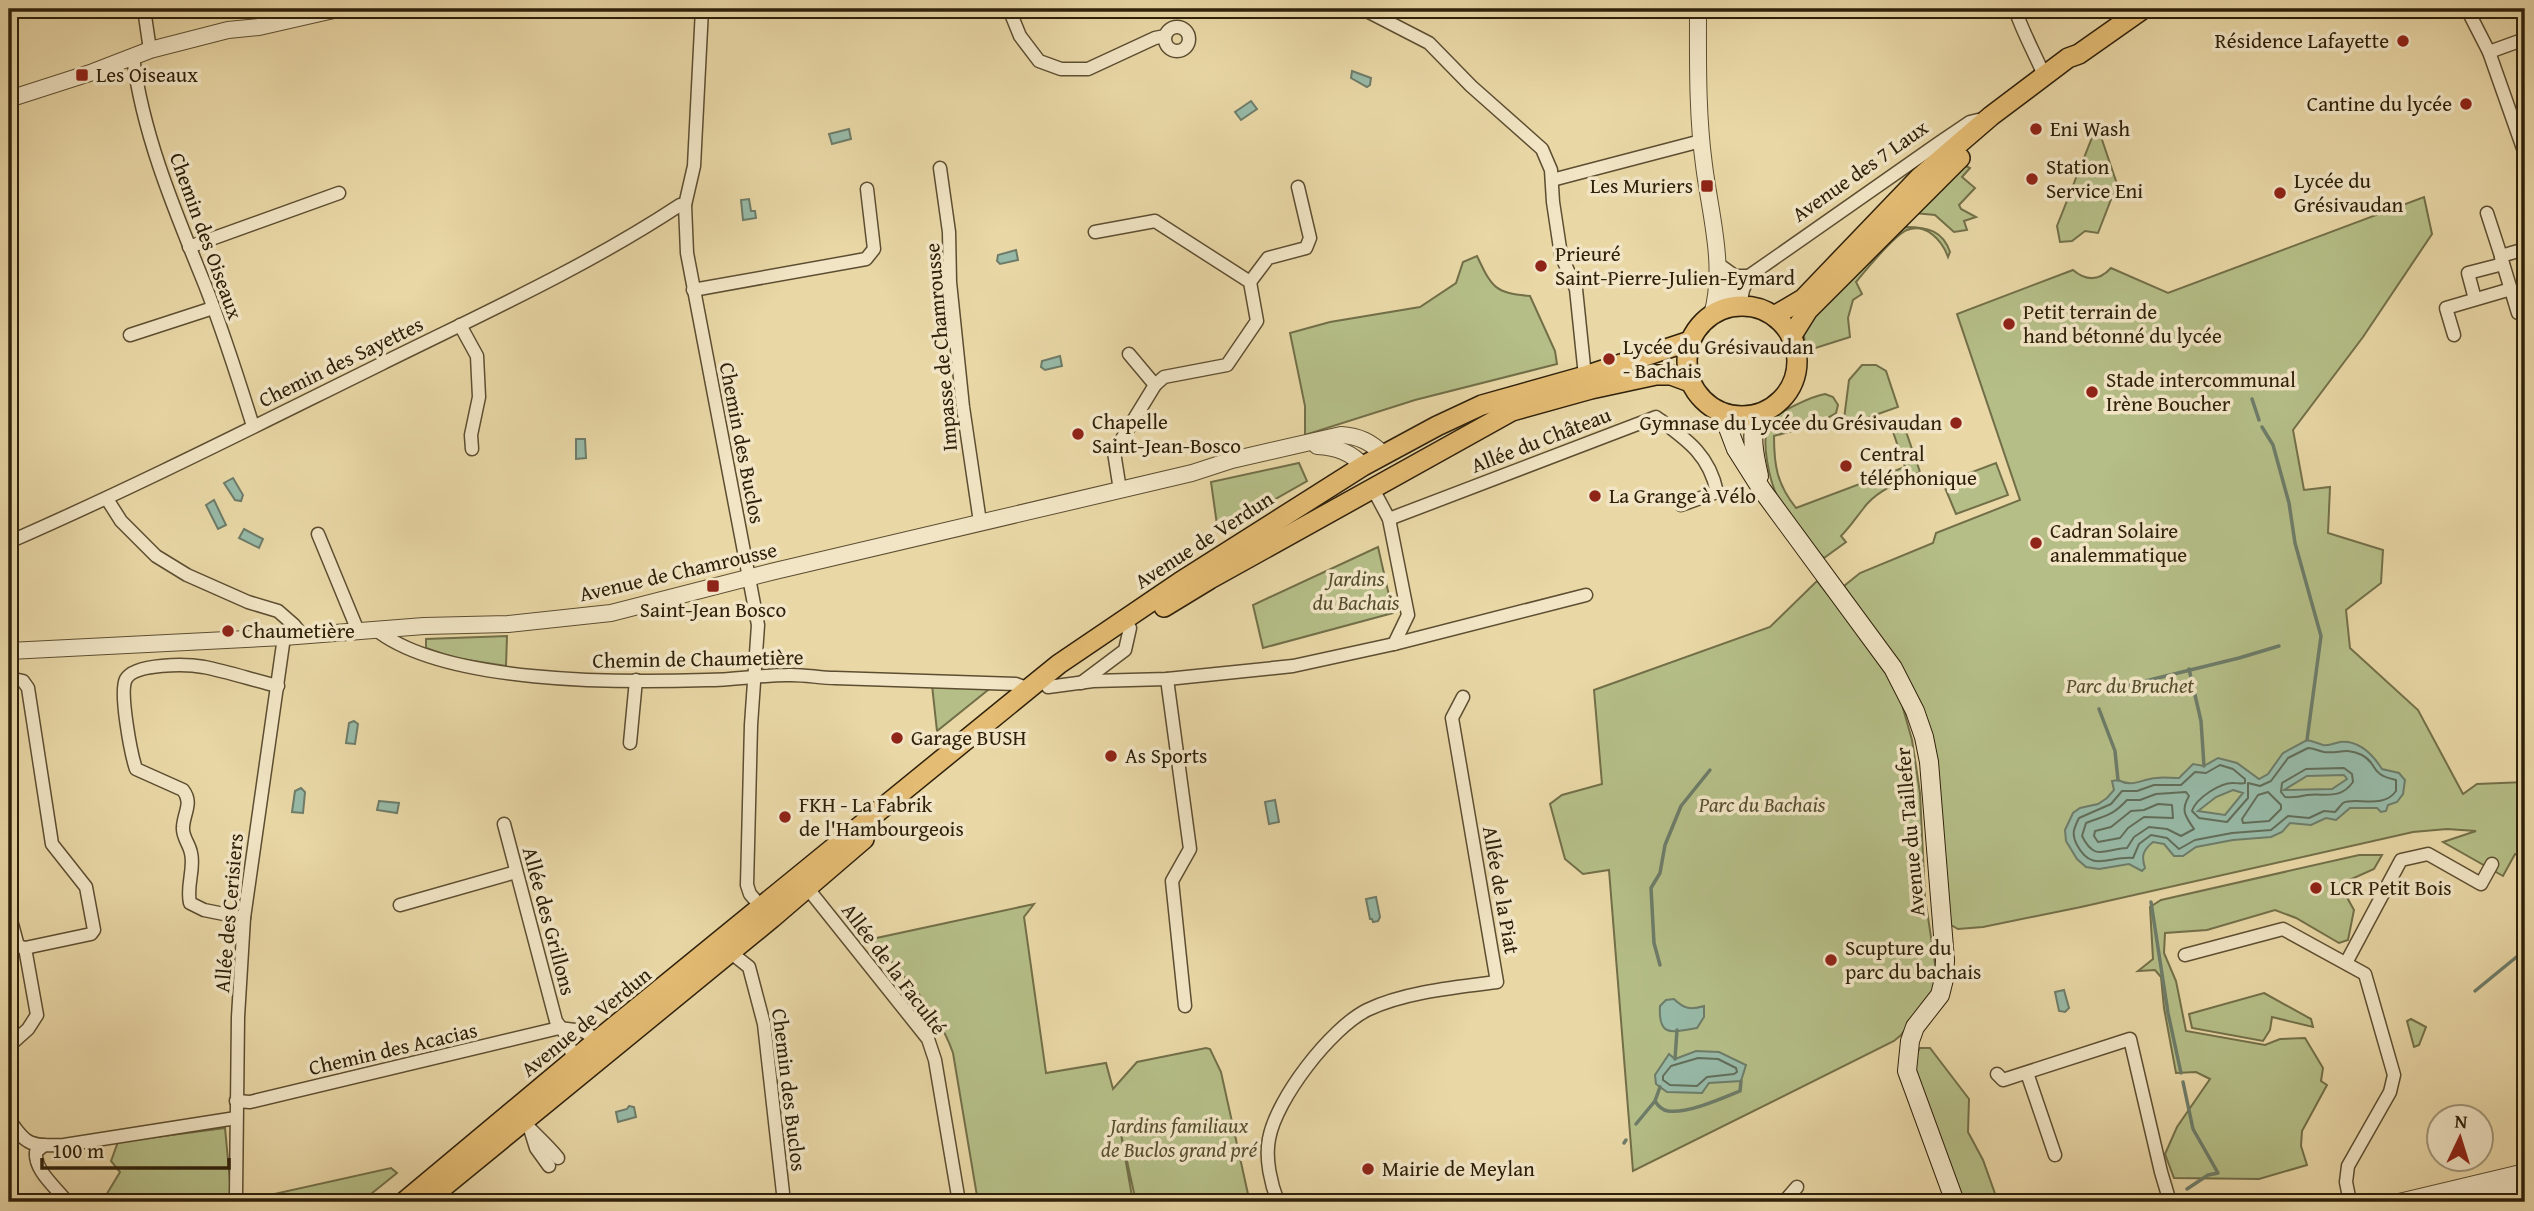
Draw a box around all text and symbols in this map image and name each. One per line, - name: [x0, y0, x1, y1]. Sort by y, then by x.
- place label: Résidence Lafayette: [2215, 25, 2389, 56]
- marker: Résidence Lafayette: [2395, 33, 2411, 49]
- place label: Les Oiseaux: [96, 59, 198, 90]
- marker: Les Oiseaux: [74, 67, 90, 83]
- place label: Cantine du lycée: [2307, 88, 2452, 119]
- marker: Cantine du lycée: [2458, 96, 2474, 112]
- street label: Avenue des 7 Laux: [1785, 112, 1934, 229]
- place label: Eni Wash: [2050, 113, 2130, 144]
- marker: Eni Wash: [2028, 121, 2044, 137]
- street label: Chemin des Oiseaux: [162, 148, 251, 324]
- place label: Station Service Eni: [2046, 151, 2143, 206]
- place label: Lycée du Grésivaudan: [2294, 165, 2404, 220]
- place label: Les Muriers: [1590, 170, 1693, 201]
- marker: Station Service Eni: [2024, 171, 2040, 187]
- marker: Les Muriers: [1699, 178, 1715, 194]
- marker: Lycée du Grésivaudan: [2272, 185, 2288, 201]
- place label: Prieuré Saint-Pierre-Julien-Eymard: [1555, 238, 1796, 293]
- street label: Impasse de Chamrousse: [916, 241, 965, 452]
- marker: Prieuré Saint-Pierre-Julien-Eymard: [1533, 258, 1549, 274]
- place label: Petit terrain de hand bétonné du lycée: [2023, 296, 2222, 351]
- street label: Chemin des Sayettes: [253, 308, 428, 415]
- marker: Petit terrain de hand bétonné du lycée: [2001, 316, 2017, 332]
- place label: Lycée du Grésivaudan - Bachais: [1623, 331, 1814, 386]
- marker: Lycée du Grésivaudan - Bachais: [1601, 351, 1617, 367]
- street label: Chemin des Buclos: [712, 360, 773, 526]
- place label: Stade intercommunal Irène Boucher: [2106, 364, 2296, 419]
- marker: Stade intercommunal Irène Boucher: [2084, 384, 2100, 400]
- street label: Allée du Château: [1466, 398, 1616, 480]
- place label: Chapelle Saint-Jean-Bosco: [1092, 406, 1241, 461]
- place label: Gymnase du Lycée du Grésivaudan: [1639, 407, 1942, 438]
- marker: Gymnase du Lycée du Grésivaudan: [1948, 415, 1964, 431]
- marker: Chapelle Saint-Jean-Bosco: [1070, 426, 1086, 442]
- place label: Central téléphonique: [1860, 438, 1977, 493]
- marker: Central téléphonique: [1838, 458, 1854, 474]
- place label: La Grange à Vélo: [1609, 480, 1756, 511]
- street label: Avenue de Verdun: [1128, 483, 1279, 596]
- marker: La Grange à Vélo: [1587, 488, 1603, 504]
- place label: Cadran Solaire analemmatique: [2050, 515, 2187, 570]
- street label: Avenue de Chamrousse: [576, 534, 780, 609]
- marker: Cadran Solaire analemmatique: [2028, 535, 2044, 551]
- park label: Jardins du Bachais: [1313, 563, 1400, 618]
- marker: Saint-Jean Bosco: [705, 578, 721, 594]
- place label: Saint-Jean Bosco: [640, 594, 786, 625]
- place label: Chaumetière: [242, 615, 355, 646]
- marker: Chaumetière: [220, 623, 236, 639]
- street label: Chemin de Chaumetière: [592, 641, 804, 676]
- park label: Parc du Bruchet: [2065, 670, 2194, 701]
- place label: Garage BUSH: [911, 722, 1027, 753]
- marker: Garage BUSH: [889, 730, 905, 746]
- place label: As Sports: [1125, 740, 1207, 771]
- street label: Avenue du Taillefer: [1887, 746, 1932, 918]
- marker: As Sports: [1103, 748, 1119, 764]
- place label: FKH - La Fabrik de l'Hambourgeois: [799, 789, 964, 844]
- park label: Parc du Bachais: [1698, 789, 1826, 820]
- marker: FKH - La Fabrik de l'Hambourgeois: [777, 809, 793, 825]
- street label: Allée de la Piat: [1475, 823, 1528, 957]
- street label: Allée des Cerisiers: [206, 832, 251, 994]
- street label: Allée des Grillons: [515, 843, 584, 999]
- place label: LCR Petit Bois: [2330, 872, 2452, 903]
- marker: LCR Petit Bois: [2308, 880, 2324, 896]
- street label: Allée de la Faculté: [834, 896, 954, 1041]
- place label: Scupture du parc du bachais: [1845, 932, 1981, 987]
- marker: Scupture du parc du bachais: [1823, 952, 1839, 968]
- street label: Avenue de Verdun: [514, 959, 658, 1084]
- street label: Chemin des Buclos: [764, 1007, 815, 1173]
- street label: Chemin des Acacias: [306, 1014, 480, 1083]
- north arrow: [2426, 1102, 2496, 1172]
- text: N: [2454, 1107, 2469, 1135]
- park label: Jardins familiaux de Buclos grand pré: [1101, 1110, 1258, 1165]
- scale bar: [42, 1127, 229, 1171]
- text: 100 m: [52, 1135, 104, 1166]
- place label: Mairie de Meylan: [1382, 1153, 1535, 1184]
- marker: Mairie de Meylan: [1360, 1161, 1376, 1177]

